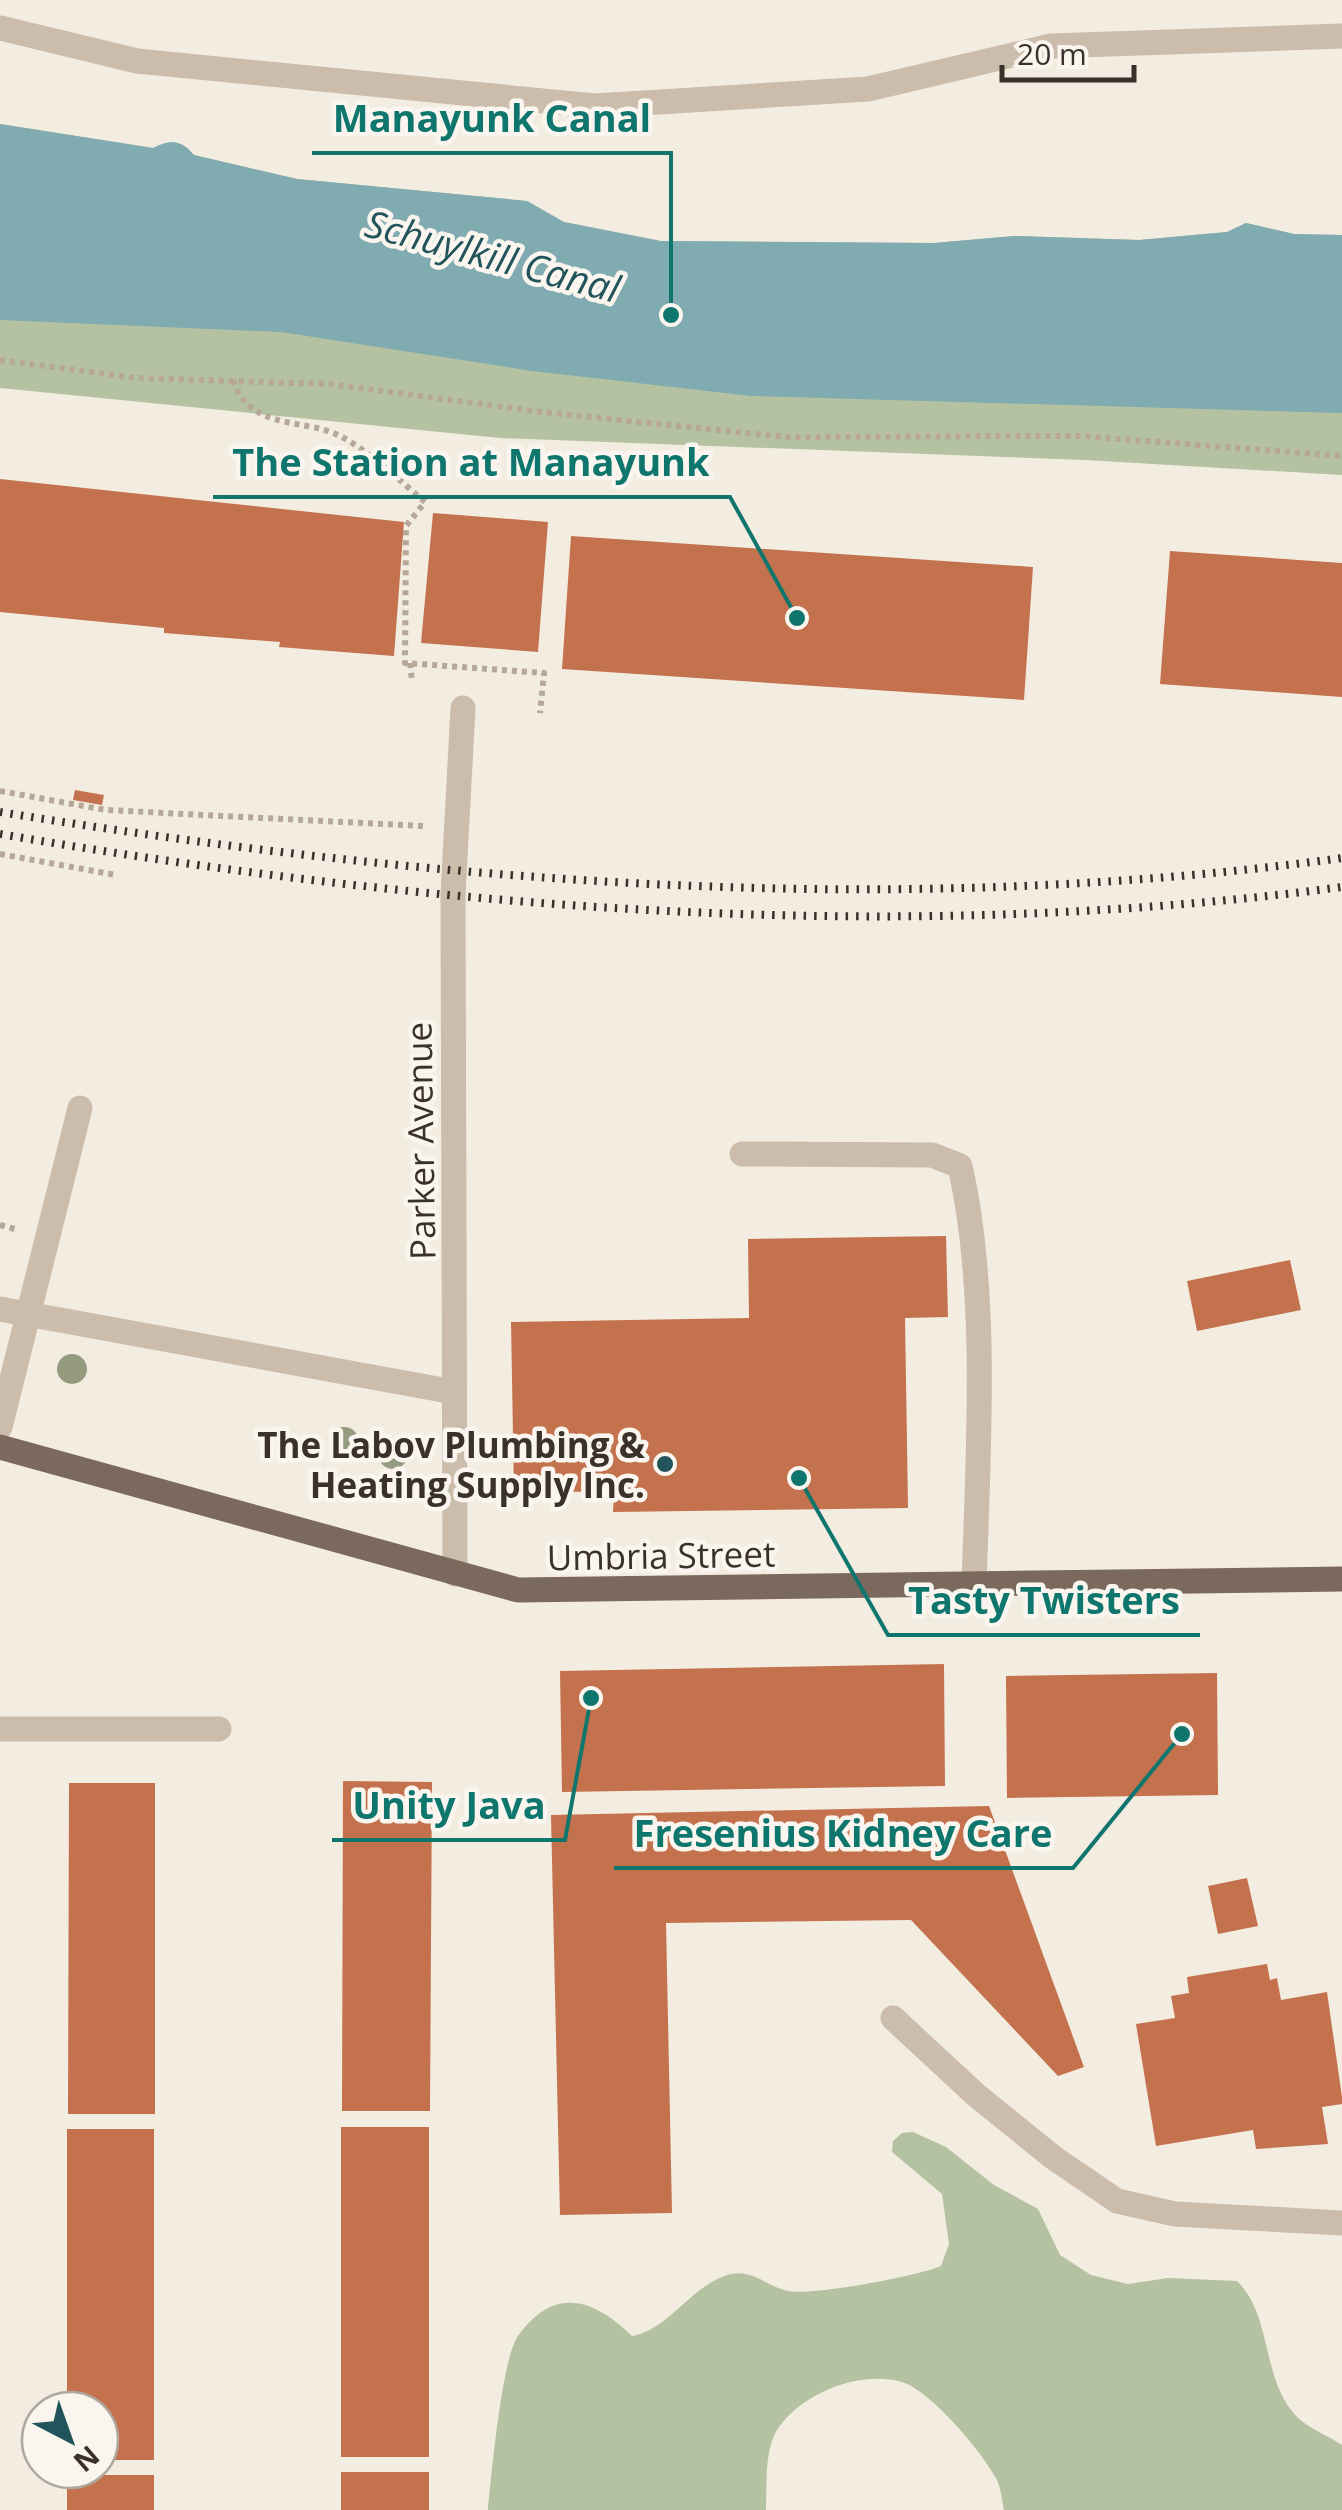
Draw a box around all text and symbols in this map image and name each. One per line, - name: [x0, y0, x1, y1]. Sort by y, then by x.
- scale bar: [1002, 20, 1134, 82]
- text: 20 m: [1017, 33, 1087, 74]
- callout: Manayunk Canal: [312, 85, 671, 153]
- text: Manayunk Canal: [333, 91, 651, 143]
- water label: Schuylkill Canal: [360, 196, 627, 314]
- callout: The Station at Manayunk: [213, 429, 730, 497]
- text: The Station at Manayunk: [232, 435, 710, 487]
- street label: Parker Avenue: [394, 1022, 446, 1260]
- place label: The Labov Plumbing & Heating Supply Inc.: [257, 1421, 646, 1508]
- marker: The Labov Plumbing & Heating Supply Inc.: [654, 1453, 676, 1475]
- street label: Umbria Street: [546, 1530, 776, 1580]
- callout: Tasty Twisters: [888, 1567, 1200, 1635]
- text: Tasty Twisters: [908, 1573, 1180, 1625]
- callout: Unity Java: [332, 1772, 565, 1840]
- text: Unity Java: [352, 1778, 546, 1830]
- callout: Fresenius Kidney Care: [614, 1800, 1073, 1868]
- text: Fresenius Kidney Care: [634, 1806, 1052, 1858]
- north arrow: [20, 2390, 120, 2490]
- text: N: [66, 2438, 108, 2481]

